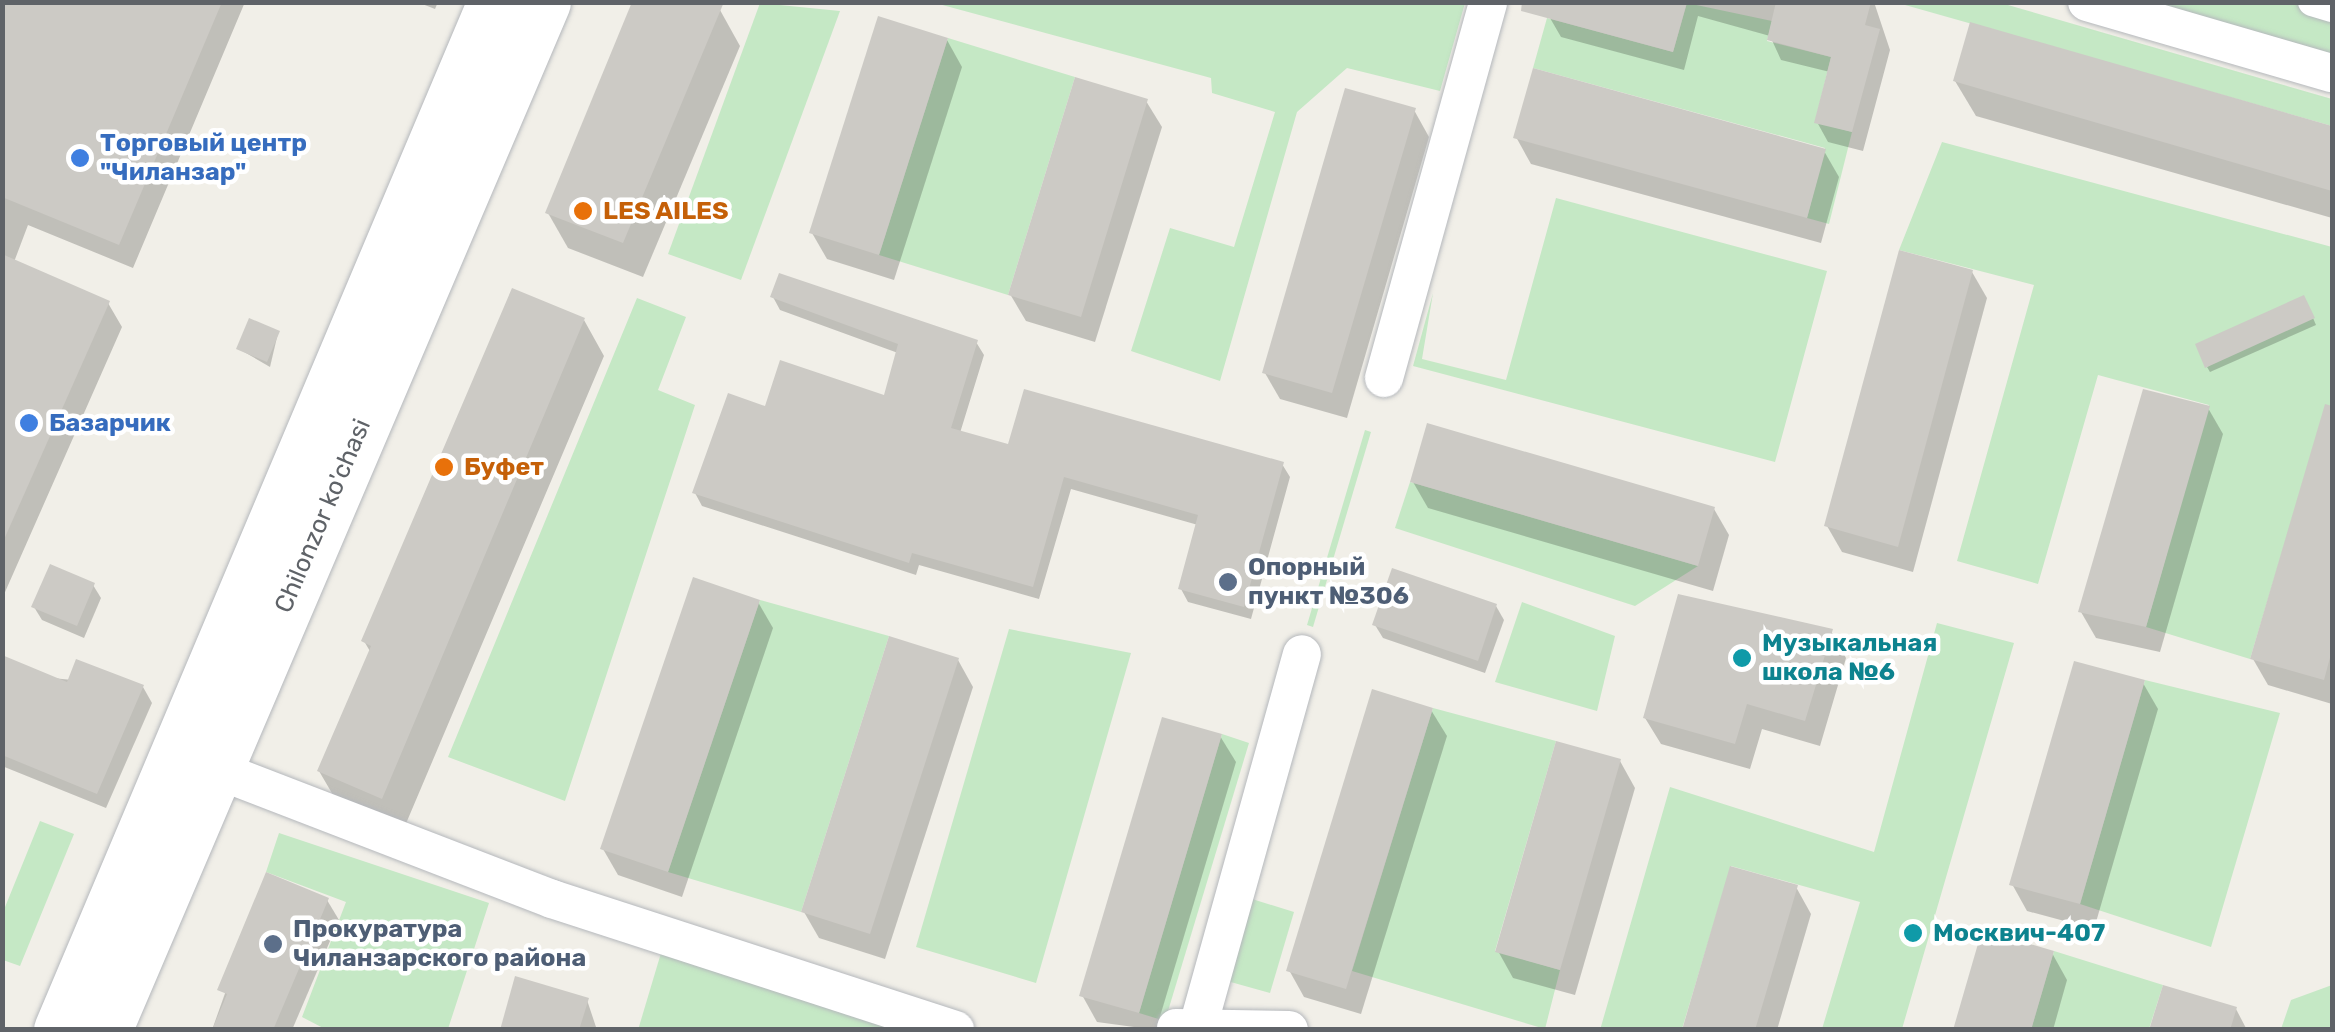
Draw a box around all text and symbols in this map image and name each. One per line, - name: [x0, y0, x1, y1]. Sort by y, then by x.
- place label: Торговый центр "Чиланзар": [100, 129, 307, 188]
- marker: Торговый центр "Чиланзар": [69, 147, 91, 169]
- place label: LES AILES: [603, 196, 729, 226]
- marker: LES AILES: [572, 200, 594, 222]
- place label: Базарчик: [49, 408, 171, 438]
- marker: Базарчик: [18, 412, 40, 434]
- street label: Chilonzor ko'chasi: [269, 414, 377, 618]
- place label: Буфет: [464, 452, 544, 482]
- marker: Буфет: [433, 456, 455, 478]
- place label: Опорный пункт №306: [1248, 553, 1409, 612]
- marker: Опорный пункт №306: [1217, 571, 1239, 593]
- place label: Mузыкальная школа №6: [1762, 629, 1937, 688]
- marker: Mузыкальная школа №6: [1731, 647, 1753, 669]
- place label: Прокуратура Чиланзарского района: [293, 915, 586, 974]
- place label: Москвич-407: [1933, 918, 2105, 948]
- marker: Москвич-407: [1902, 922, 1924, 944]
- marker: Прокуратура Чиланзарского района: [262, 933, 284, 955]

